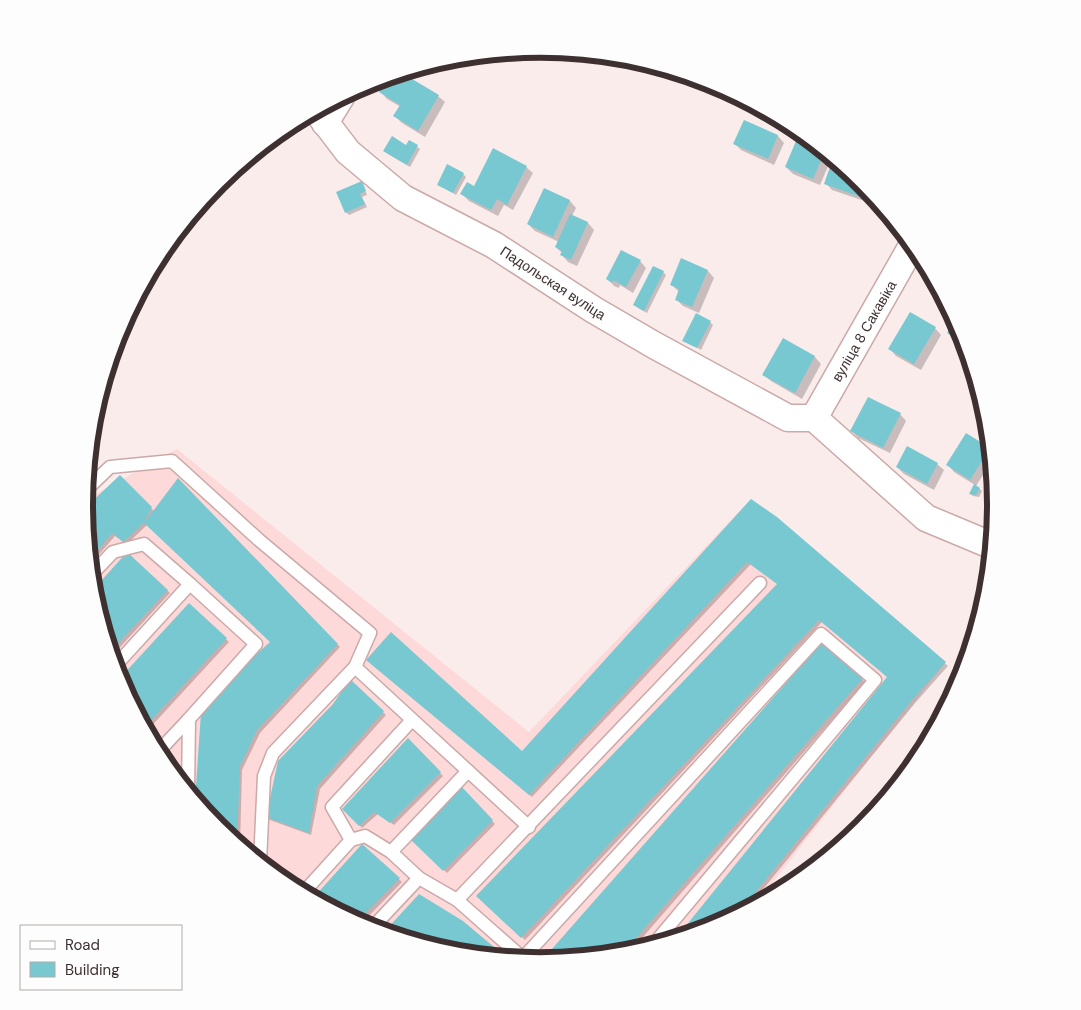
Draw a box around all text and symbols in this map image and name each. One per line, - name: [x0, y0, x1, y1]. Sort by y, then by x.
- street label: Падольская вуліца: [497, 242, 609, 324]
- street label: вуліца 8 Сакавіка: [828, 277, 900, 385]
- legend: [20, 925, 182, 990]
- text: Road: [65, 935, 100, 955]
- text: Building: [65, 960, 120, 980]

